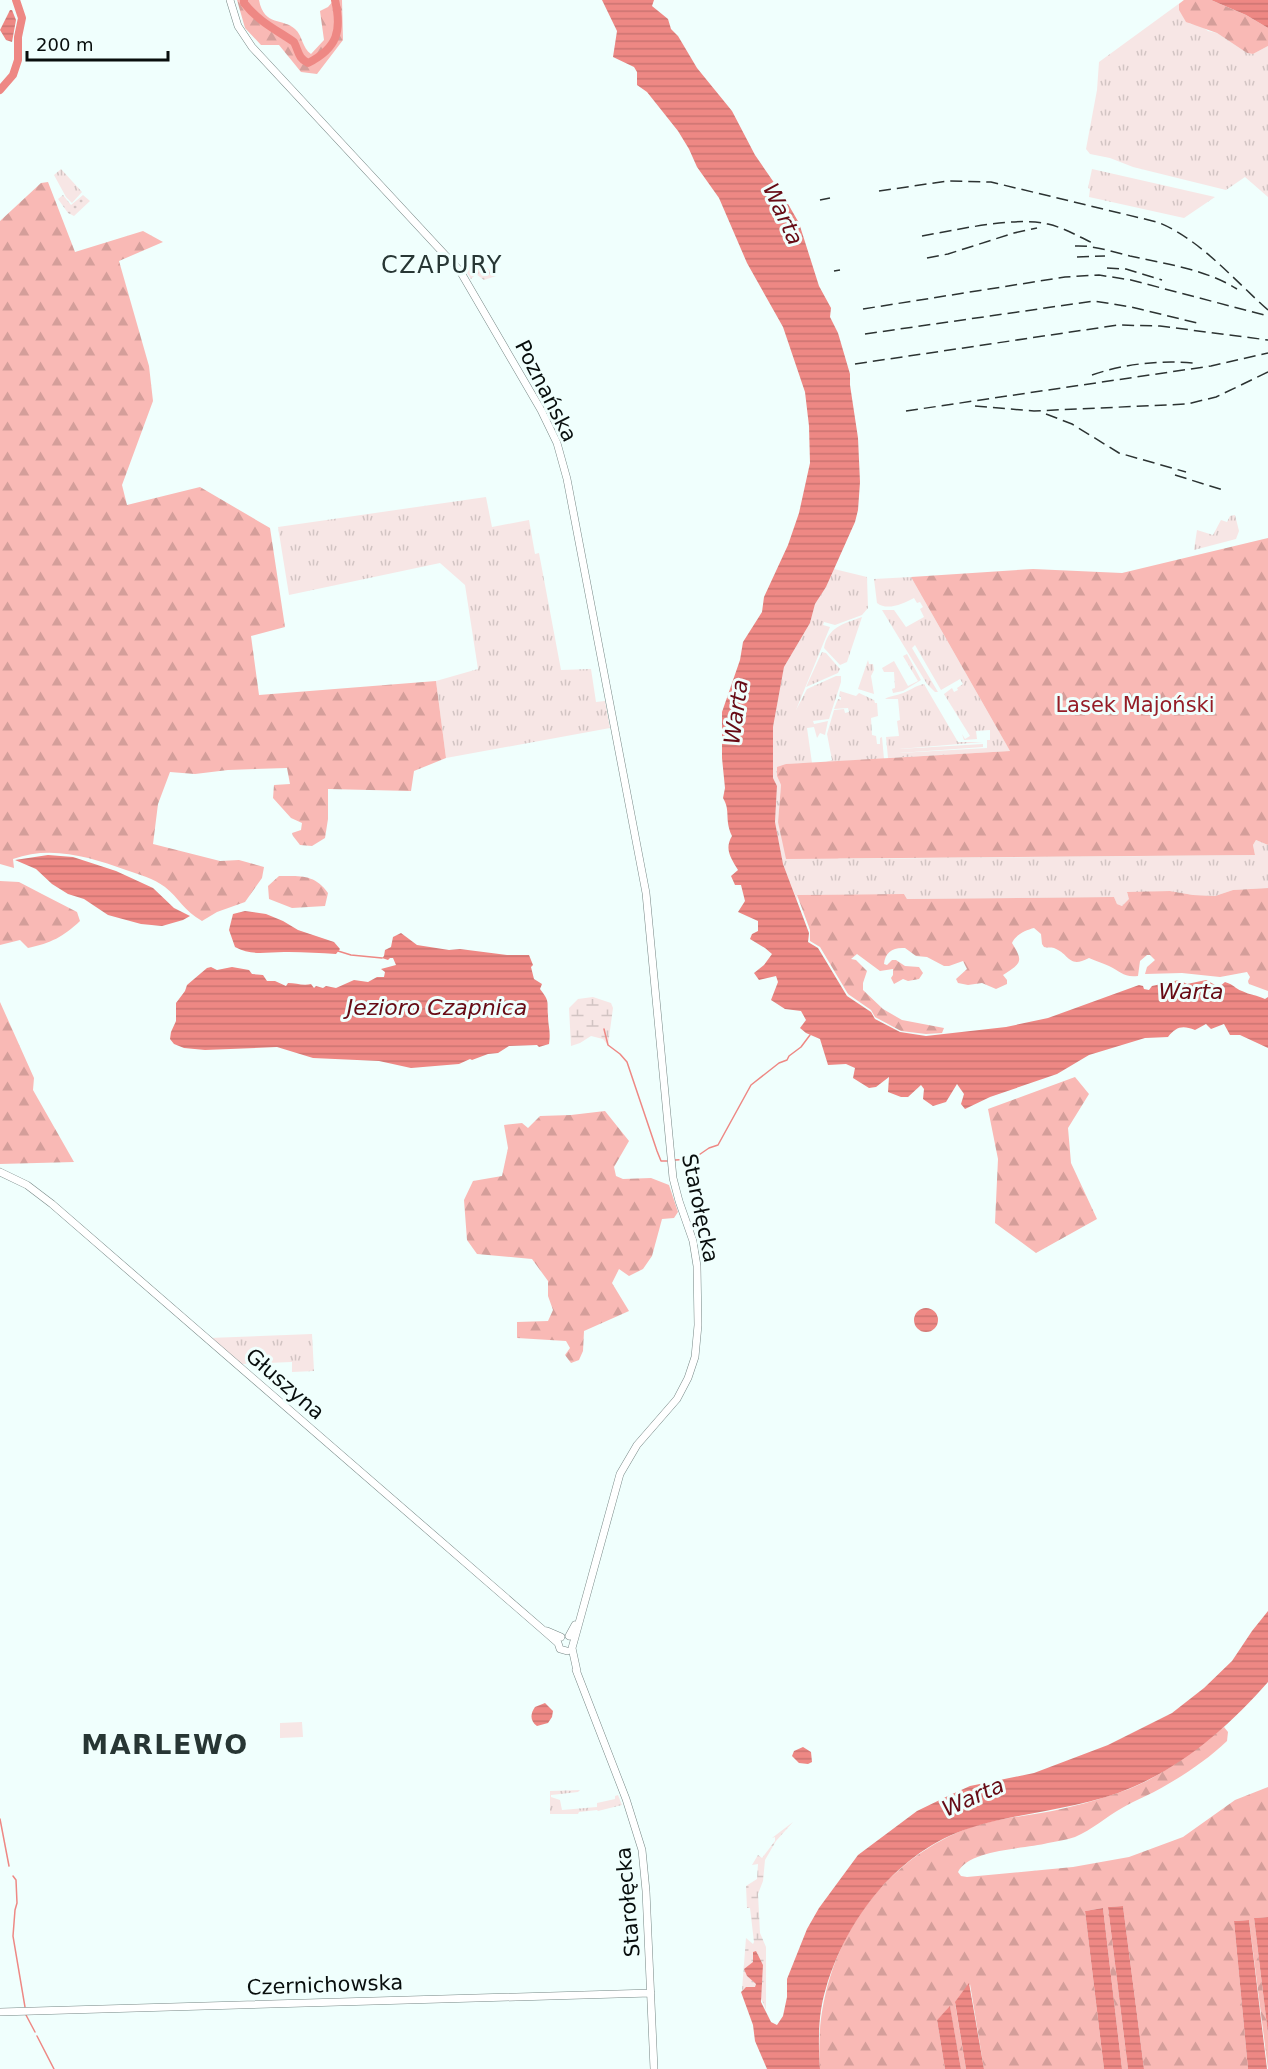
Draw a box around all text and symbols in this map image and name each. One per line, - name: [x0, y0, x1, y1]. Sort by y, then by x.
- scale bar: [27, 24, 168, 62]
- text: 200 m: [36, 34, 94, 55]
- water label: Warta: [758, 179, 808, 249]
- district label: CZAPURY: [381, 251, 503, 279]
- street label: Poznańska: [510, 336, 582, 446]
- water label: Warta: [719, 678, 753, 746]
- park label: Lasek Majoński: [1055, 693, 1215, 717]
- water label: Warta: [1158, 979, 1224, 1004]
- water label: Jezioro Czapnica: [343, 995, 527, 1020]
- street label: Starołęcka: [677, 1151, 723, 1265]
- street label: Głuszyna: [241, 1343, 329, 1425]
- district label: MARLEWO: [81, 1729, 249, 1760]
- water label: Warta: [938, 1772, 1008, 1822]
- street label: Starołęcka: [611, 1846, 645, 1958]
- street label: Czernichowska: [246, 1970, 404, 2000]

